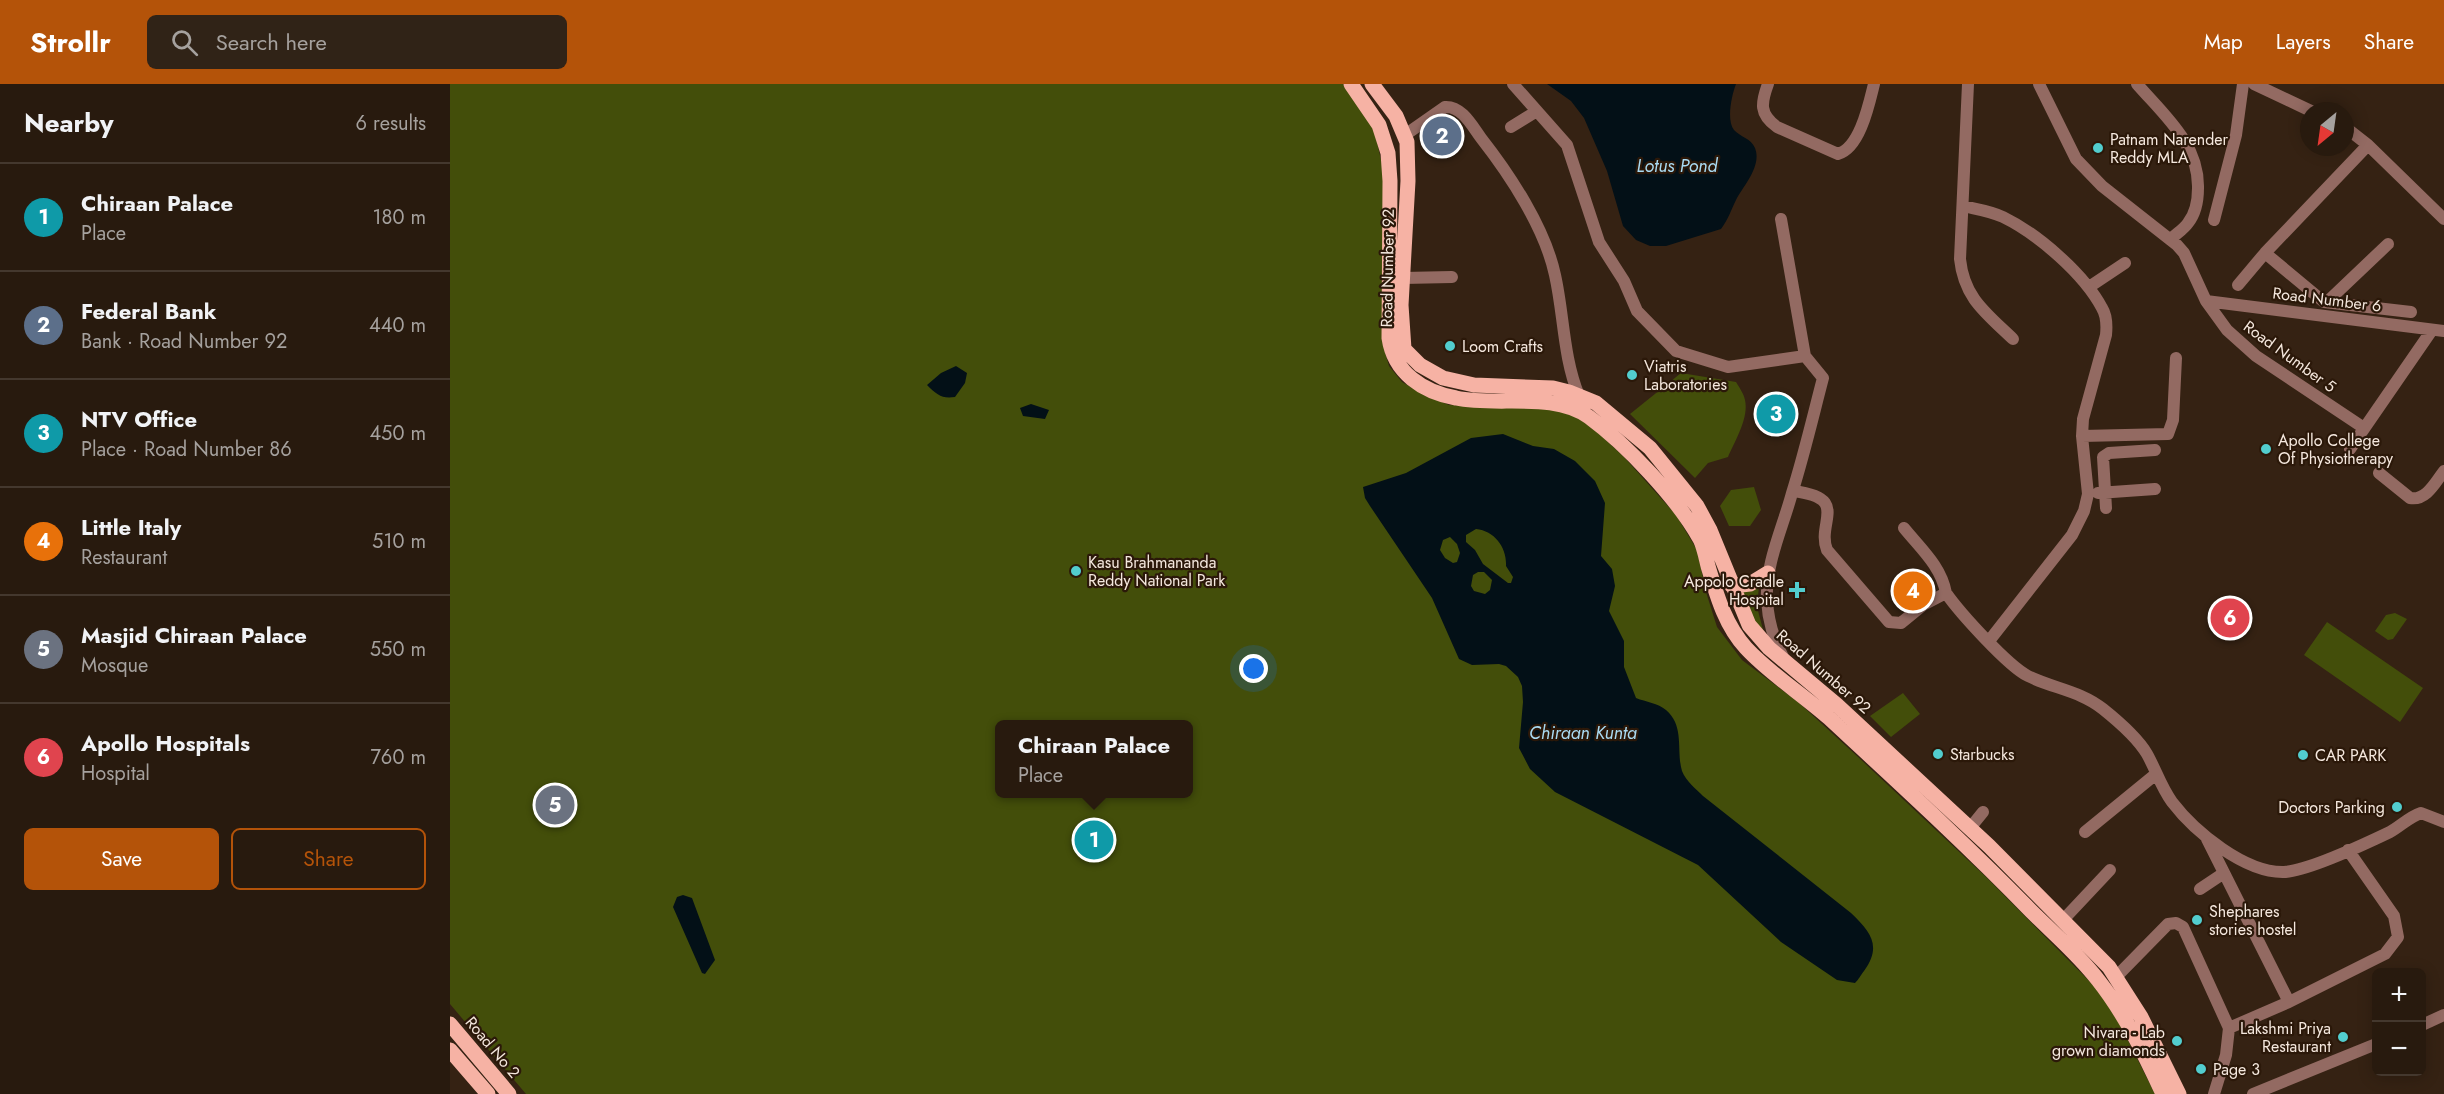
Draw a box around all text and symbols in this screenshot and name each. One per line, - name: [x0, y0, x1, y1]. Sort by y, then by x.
- search box: [147, 15, 567, 69]
- text: Strollr: [30, 22, 111, 63]
- icon: search: [168, 26, 201, 59]
- text: Search here: [216, 26, 327, 58]
- text: Map: [2204, 27, 2243, 57]
- text: Layers: [2276, 27, 2331, 57]
- text: Share: [2364, 27, 2414, 57]
- north arrow: [2300, 102, 2354, 156]
- text: Nearby: [24, 104, 113, 142]
- text: 6 results: [356, 109, 426, 138]
- pin: 2: [1422, 113, 1462, 158]
- place label: Patnam Narender Reddy MLA: [2110, 128, 2229, 169]
- marker: Patnam Narender Reddy MLA: [2091, 141, 2105, 155]
- water label: Lotus Pond: [1637, 153, 1718, 179]
- text: Chiraan Palace: [81, 187, 233, 219]
- text: 1: [38, 203, 49, 232]
- text: 180 m: [372, 203, 426, 232]
- street label: Road Number 92: [1375, 209, 1400, 327]
- text: Place: [81, 219, 126, 248]
- street label: Road Number 6: [2271, 281, 2383, 318]
- text: Federal Bank: [81, 295, 217, 327]
- text: 2: [37, 311, 50, 340]
- text: 440 m: [369, 311, 426, 340]
- street label: Road Number 5: [2239, 315, 2341, 398]
- text: Bank · Road Number 92: [81, 327, 287, 356]
- place label: Loom Crafts: [1462, 335, 1543, 358]
- marker: Loom Crafts: [1443, 339, 1457, 353]
- place label: Viatris Laboratories: [1644, 355, 1727, 396]
- marker: Viatris Laboratories: [1625, 368, 1639, 382]
- pin: 3: [1756, 392, 1796, 436]
- text: NTV Office: [81, 403, 197, 435]
- text: 3: [37, 419, 50, 448]
- text: 450 m: [369, 419, 426, 448]
- place label: Apollo College Of Physiotherapy: [2278, 429, 2394, 470]
- text: Place · Road Number 86: [81, 435, 292, 464]
- marker: Apollo College Of Physiotherapy: [2259, 442, 2273, 456]
- text: Little Italy: [81, 511, 181, 543]
- text: 4: [37, 527, 50, 556]
- text: 510 m: [372, 527, 426, 556]
- text: Restaurant: [81, 543, 167, 572]
- place label: Kasu Brahmananda Reddy National Park: [1088, 551, 1226, 592]
- marker: Kasu Brahmananda Reddy National Park: [1069, 564, 1083, 578]
- pin: 4: [1894, 568, 1932, 614]
- place label: Appolo Cradle Hospital: [1684, 570, 1784, 611]
- marker: Appolo Cradle Hospital: [1788, 581, 1806, 599]
- pin: 6: [2210, 596, 2250, 640]
- text: Masjid Chiraan Palace: [81, 619, 307, 651]
- street label: Road Number 92: [1771, 624, 1876, 719]
- text: 5: [37, 635, 50, 664]
- text: 550 m: [370, 635, 426, 664]
- text: Mosque: [81, 651, 148, 680]
- your location: [1239, 654, 1268, 683]
- popup: [995, 720, 1193, 798]
- water label: Chiraan Kunta: [1529, 720, 1637, 746]
- text: Apollo Hospitals: [81, 727, 250, 759]
- text: Chiraan Palace: [1018, 729, 1170, 761]
- text: 6: [37, 743, 50, 772]
- text: 760 m: [370, 743, 426, 772]
- place label: Starbucks: [1950, 743, 2014, 766]
- place label: CAR PARK: [2315, 744, 2386, 767]
- marker: Starbucks: [1931, 747, 1945, 761]
- marker: CAR PARK: [2296, 748, 2310, 762]
- text: Hospital: [81, 759, 150, 788]
- text: Place: [1018, 761, 1063, 790]
- pin: 5: [536, 782, 574, 828]
- place label: Doctors Parking: [2278, 796, 2385, 819]
- marker: Doctors Parking: [2390, 800, 2404, 814]
- pin: 1: [1074, 818, 1114, 862]
- button: Save: [24, 828, 219, 890]
- button: Share: [231, 828, 426, 890]
- place label: Shephares stories hostel: [2209, 900, 2297, 941]
- marker: Shephares stories hostel: [2190, 913, 2204, 927]
- map controls: [2372, 968, 2426, 1076]
- button: +: [2372, 968, 2426, 1022]
- street label: Road No 2: [460, 1011, 525, 1083]
- place label: Lakshmi Priya Restaurant: [2240, 1017, 2331, 1058]
- place label: Nivara - Lab grown diamonds: [2052, 1021, 2165, 1062]
- button: −: [2372, 1022, 2426, 1076]
- marker: Lakshmi Priya Restaurant: [2336, 1030, 2350, 1044]
- marker: Nivara - Lab grown diamonds: [2170, 1034, 2184, 1048]
- place label: Page 3: [2213, 1058, 2260, 1081]
- marker: Page 3: [2194, 1062, 2208, 1076]

